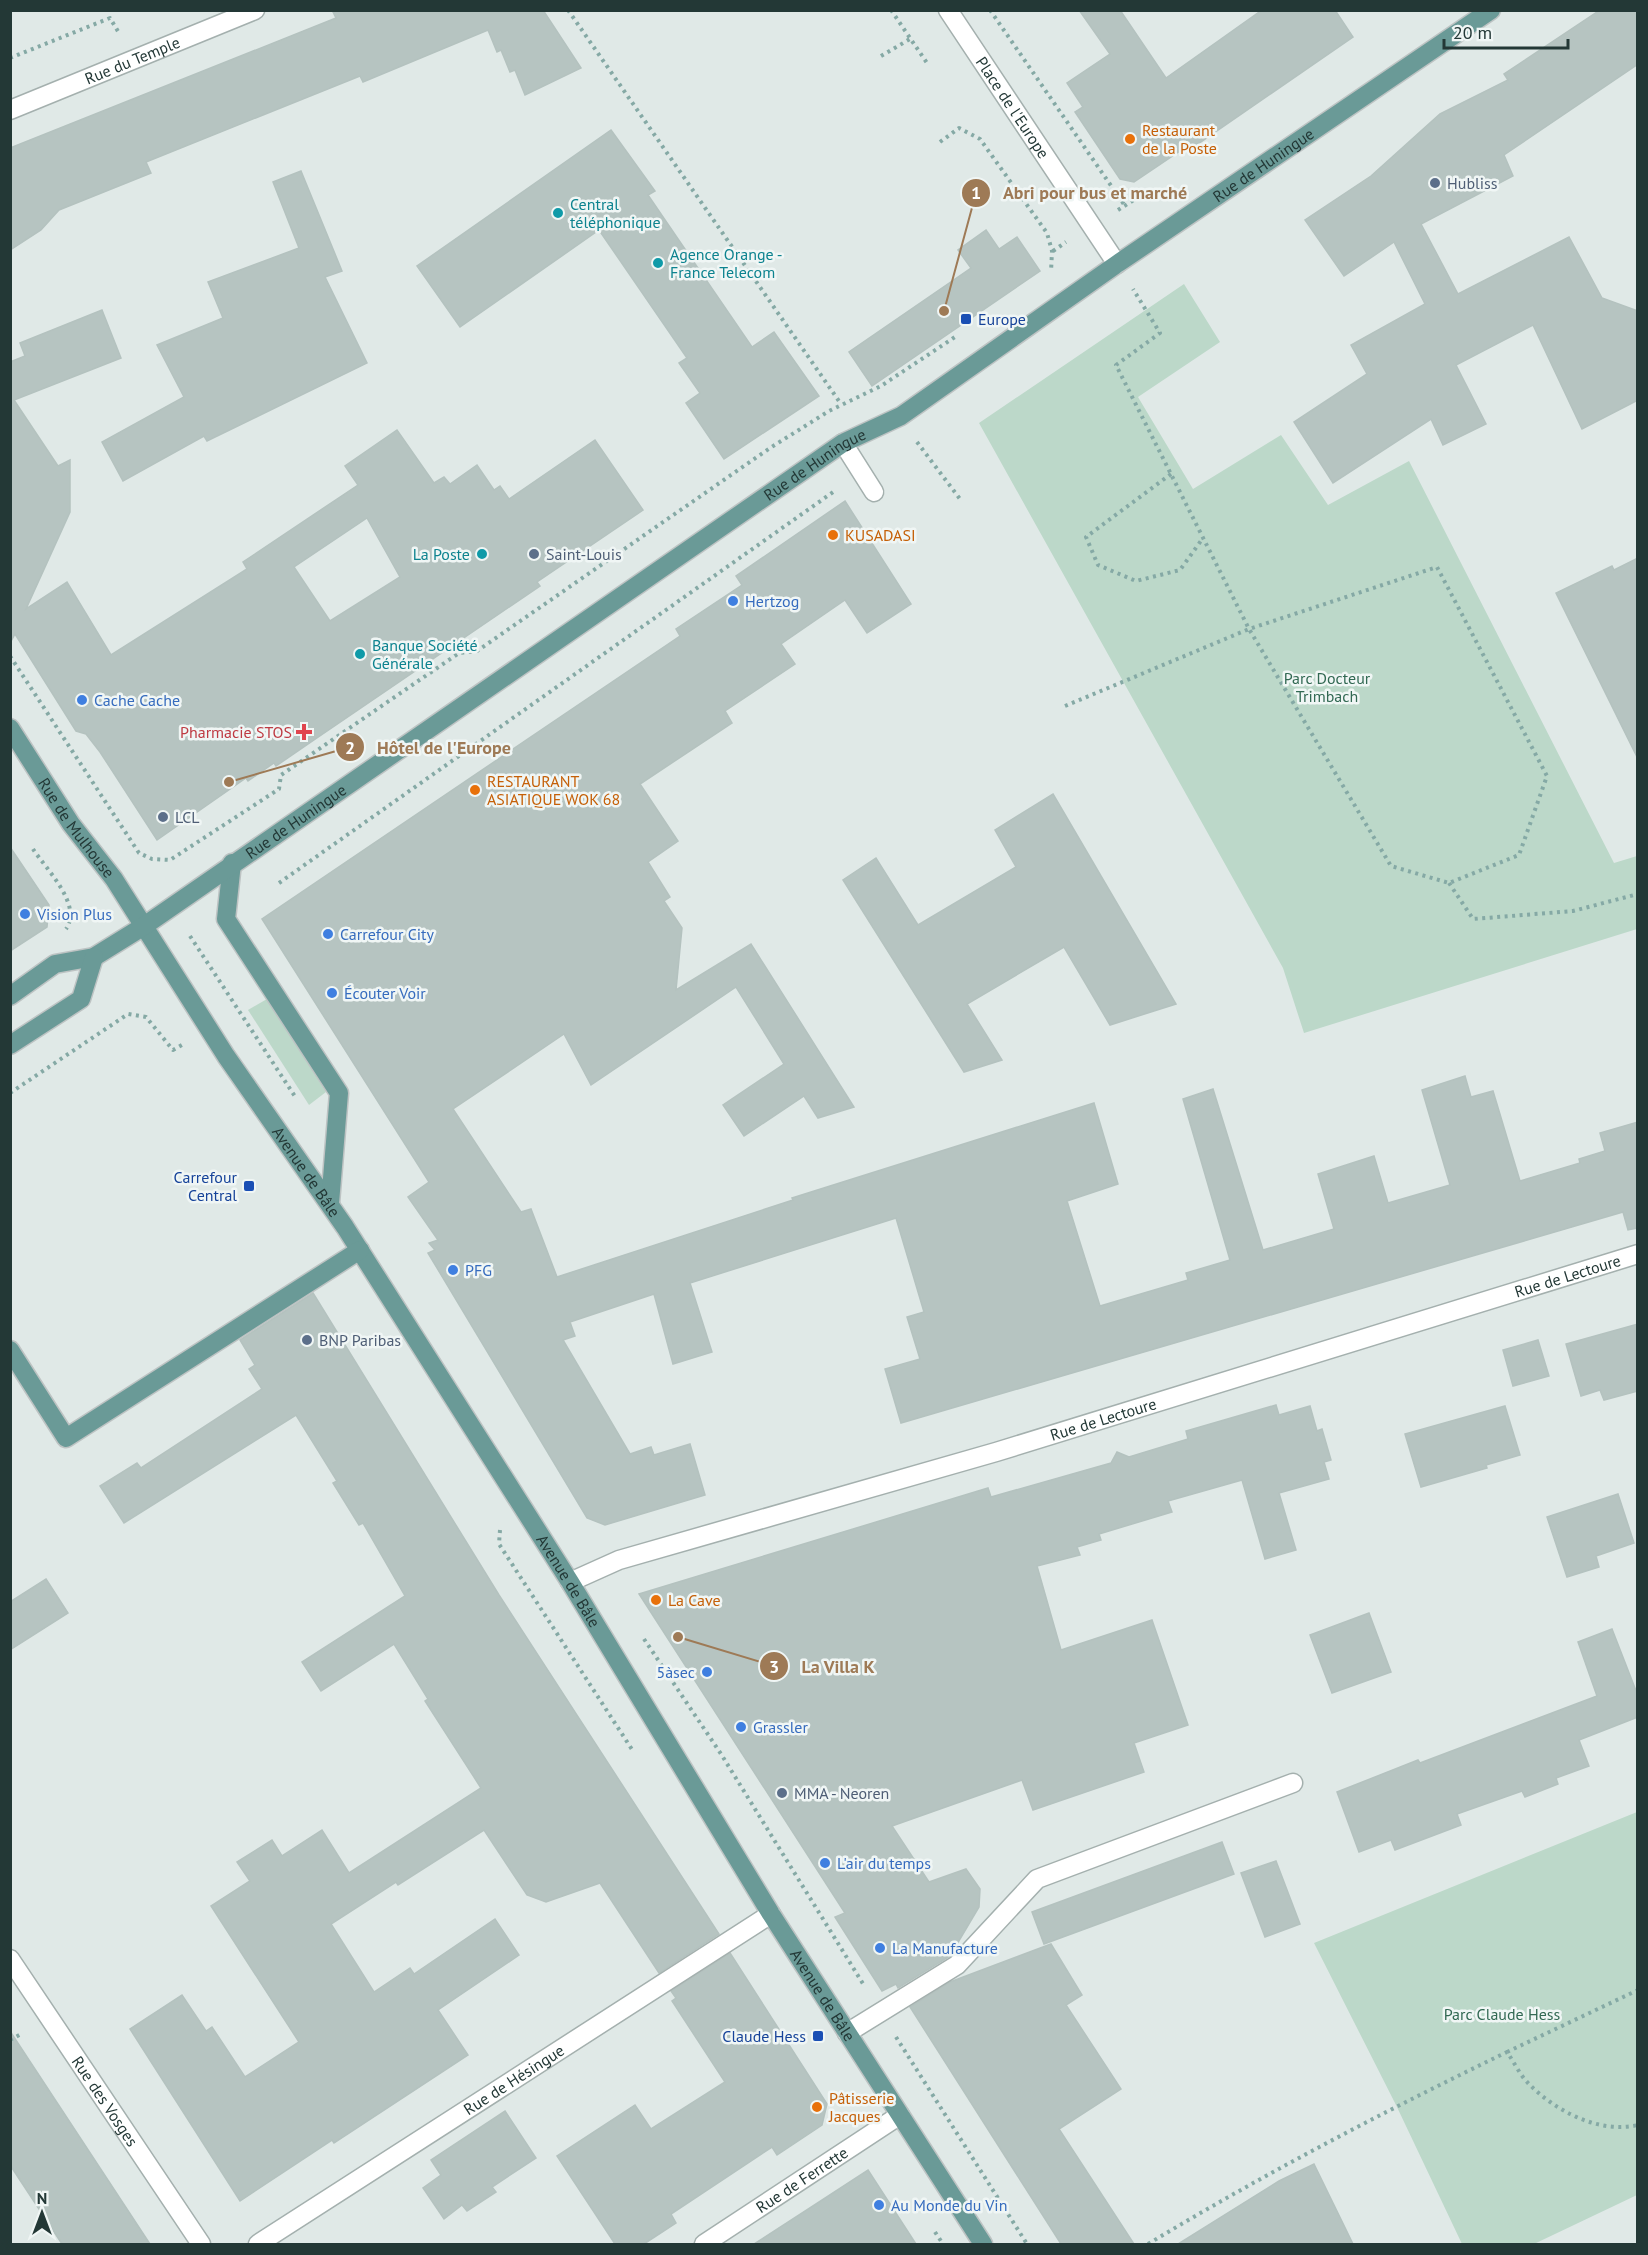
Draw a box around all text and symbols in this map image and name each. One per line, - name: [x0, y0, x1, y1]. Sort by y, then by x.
- scale bar: [1444, 12, 1568, 50]
- text: 20 m: [1453, 21, 1492, 44]
- street label: Rue du Temple: [82, 32, 183, 88]
- street label: Place de l'Europe: [972, 53, 1054, 162]
- place label: Restaurant de la Poste: [1142, 120, 1217, 158]
- street label: Rue de Huningue: [1209, 123, 1318, 206]
- marker: Restaurant de la Poste: [1123, 132, 1137, 146]
- place label: Hubliss: [1447, 173, 1498, 193]
- callout: Abri pour bus et marché: [961, 175, 1199, 211]
- marker: Hubliss: [1428, 176, 1442, 190]
- text: 1: [971, 181, 981, 204]
- text: Abri pour bus et marché: [1003, 181, 1187, 204]
- place label: Central téléphonique: [570, 194, 661, 232]
- marker: Central téléphonique: [551, 206, 565, 220]
- place label: Agence Orange - France Telecom: [670, 244, 782, 282]
- marker: Agence Orange - France Telecom: [651, 256, 665, 270]
- place label: Europe: [978, 309, 1026, 329]
- marker: Europe: [959, 312, 973, 326]
- street label: Rue de Huningue: [760, 424, 869, 505]
- place label: KUSADASI: [845, 525, 916, 545]
- marker: KUSADASI: [826, 528, 840, 542]
- place label: La Poste: [413, 544, 470, 564]
- place label: Saint-Louis: [546, 544, 622, 564]
- marker: La Poste: [475, 547, 489, 561]
- marker: Saint-Louis: [527, 547, 541, 561]
- place label: Hertzog: [745, 591, 799, 611]
- marker: Hertzog: [726, 594, 740, 608]
- place label: Banque Société Générale: [372, 635, 478, 673]
- marker: Banque Société Générale: [353, 647, 367, 661]
- park label: Parc Docteur Trimbach: [1284, 668, 1371, 706]
- place label: Cache Cache: [94, 690, 180, 710]
- marker: Cache Cache: [75, 693, 89, 707]
- place label: Pharmacie STOS: [180, 722, 292, 742]
- marker: Pharmacie STOS: [297, 725, 311, 739]
- callout: Hôtel de l'Europe: [335, 729, 523, 765]
- text: 2: [345, 736, 355, 759]
- text: Hôtel de l'Europe: [377, 736, 511, 759]
- place label: RESTAURANT ASIATIQUE WOK 68: [487, 771, 620, 809]
- street label: Rue de Mulhouse: [34, 774, 119, 882]
- street label: Rue de Huningue: [241, 779, 350, 863]
- marker: RESTAURANT ASIATIQUE WOK 68: [468, 783, 482, 797]
- place label: LCL: [175, 807, 200, 827]
- marker: LCL: [156, 810, 170, 824]
- place label: Vision Plus: [36, 904, 112, 924]
- marker: Vision Plus: [18, 907, 32, 921]
- place label: Carrefour City: [340, 924, 434, 944]
- marker: Carrefour City: [321, 927, 335, 941]
- place label: Écouter Voir: [344, 983, 426, 1003]
- marker: Écouter Voir: [325, 986, 339, 1000]
- street label: Avenue de Bâle: [268, 1123, 345, 1221]
- place label: Carrefour Central: [174, 1167, 238, 1205]
- marker: Carrefour Central: [242, 1179, 256, 1193]
- street label: Rue de Lectoure: [1512, 1250, 1623, 1301]
- place label: PFG: [465, 1260, 492, 1280]
- marker: PFG: [446, 1263, 460, 1277]
- place label: BNP Paribas: [319, 1330, 401, 1350]
- marker: BNP Paribas: [300, 1333, 314, 1347]
- street label: Rue de Lectoure: [1048, 1393, 1159, 1445]
- street label: Avenue de Bâle: [532, 1531, 605, 1631]
- place label: La Cave: [668, 1590, 721, 1610]
- marker: La Cave: [649, 1593, 663, 1607]
- callout: La Villa K: [759, 1648, 886, 1684]
- text: 3: [769, 1655, 779, 1678]
- text: La Villa K: [801, 1655, 875, 1678]
- place label: 5àsec: [656, 1662, 695, 1682]
- marker: 5àsec: [700, 1665, 714, 1679]
- place label: Grassler: [753, 1717, 808, 1737]
- marker: Grassler: [734, 1720, 748, 1734]
- place label: MMA - Neoren: [794, 1783, 889, 1803]
- marker: MMA - Neoren: [775, 1786, 789, 1800]
- place label: L'air du temps: [837, 1853, 931, 1873]
- marker: L'air du temps: [818, 1856, 832, 1870]
- place label: La Manufacture: [892, 1938, 998, 1958]
- marker: La Manufacture: [873, 1941, 887, 1955]
- street label: Avenue de Bâle: [786, 1945, 860, 2045]
- park label: Parc Claude Hess: [1444, 2004, 1561, 2024]
- place label: Claude Hess: [722, 2026, 806, 2046]
- marker: Claude Hess: [811, 2029, 825, 2043]
- street label: Rue de Hésingue: [460, 2040, 568, 2119]
- street label: Rue des Vosges: [68, 2052, 143, 2150]
- place label: Pâtisserie Jacques: [828, 2088, 895, 2126]
- marker: Pâtisserie Jacques: [810, 2100, 824, 2114]
- street label: Rue de Ferrette: [752, 2142, 851, 2217]
- north arrow: [12, 2183, 72, 2243]
- text: N: [37, 2188, 47, 2208]
- place label: Au Monde du Vin: [891, 2195, 1007, 2215]
- marker: Au Monde du Vin: [872, 2198, 886, 2212]

